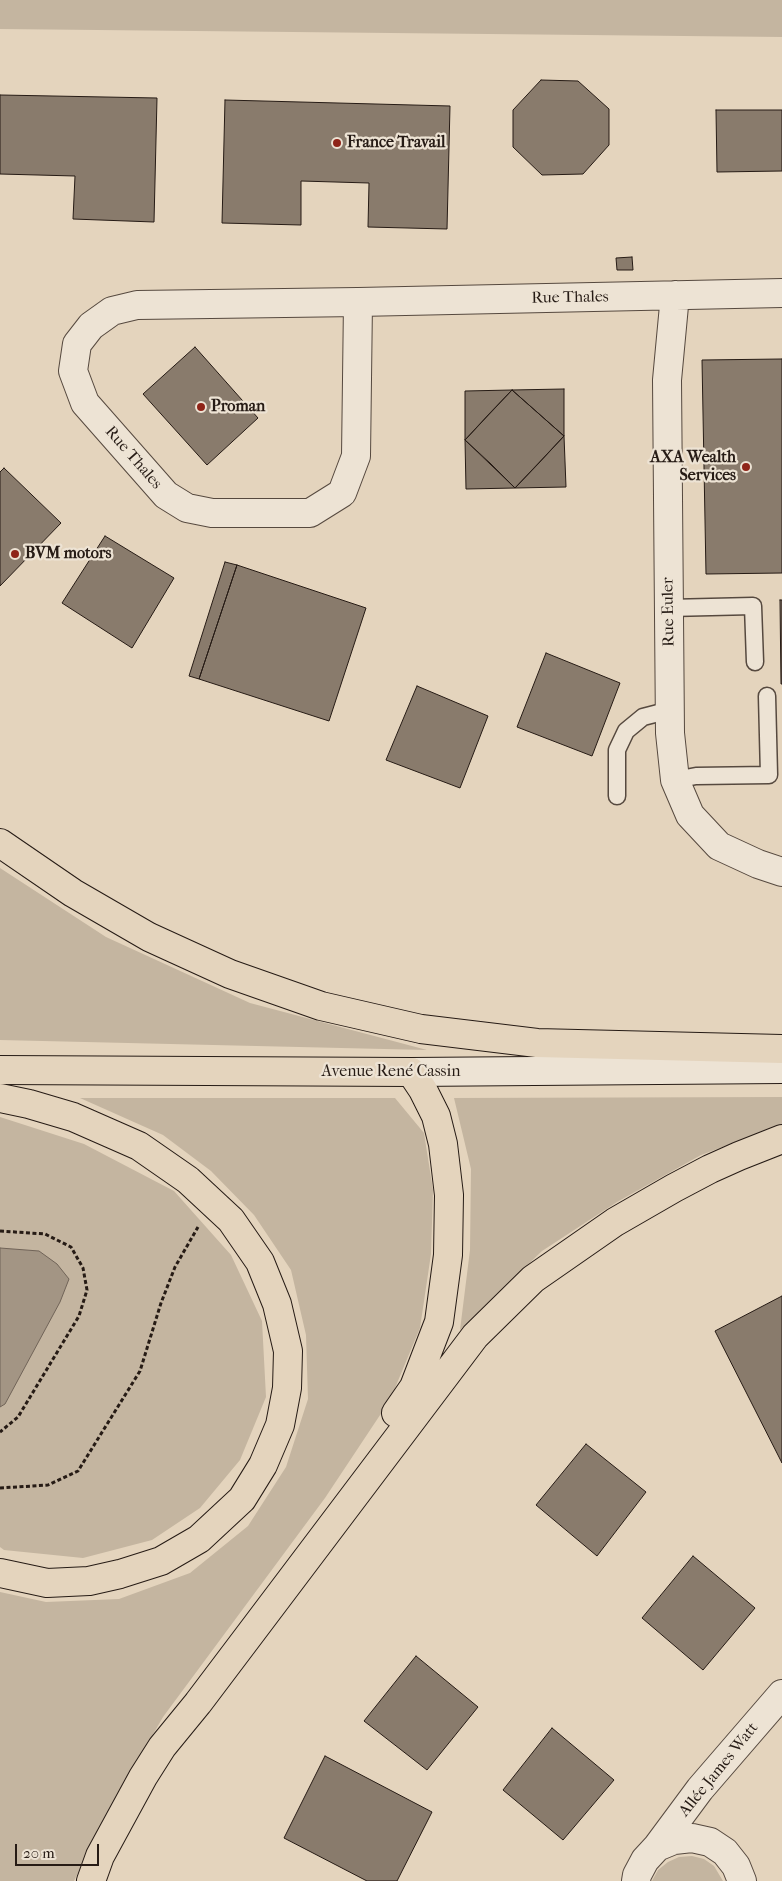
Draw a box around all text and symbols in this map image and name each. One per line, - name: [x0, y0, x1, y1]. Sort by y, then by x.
- place label: France Travail: [347, 133, 445, 153]
- marker: France Travail: [331, 137, 343, 149]
- street label: Rue Thales: [531, 288, 609, 308]
- place label: Proman: [211, 397, 265, 417]
- marker: Proman: [195, 401, 207, 413]
- street label: Rue Thales: [100, 423, 166, 493]
- place label: AXA Wealth Services: [650, 448, 736, 486]
- marker: AXA Wealth Services: [740, 461, 752, 473]
- place label: BVM motors: [25, 544, 111, 564]
- marker: BVM motors: [9, 548, 21, 560]
- street label: Rue Euler: [659, 577, 679, 647]
- street label: Avenue René Cassin: [322, 1062, 460, 1082]
- street label: Allée James Watt: [675, 1719, 763, 1821]
- scale bar: [18, 1834, 101, 1866]
- text: 20 m: [23, 1844, 55, 1862]

